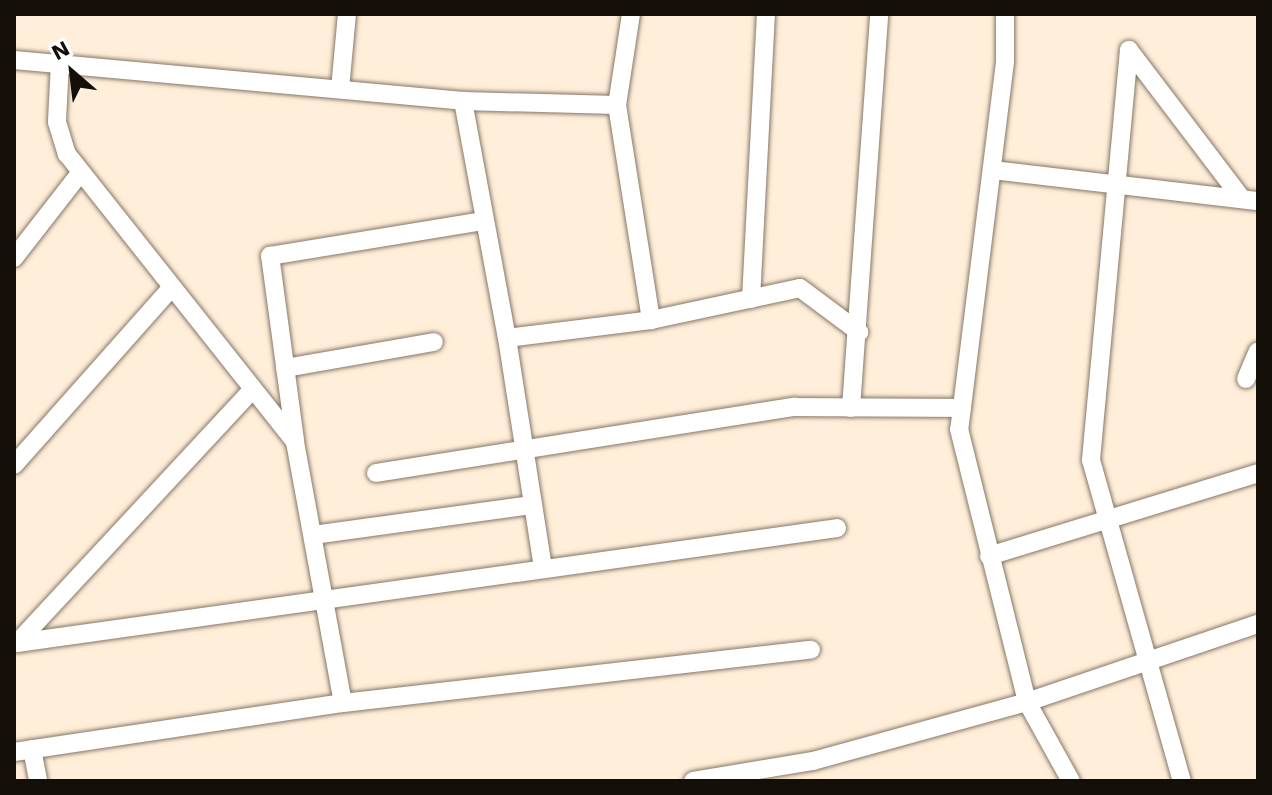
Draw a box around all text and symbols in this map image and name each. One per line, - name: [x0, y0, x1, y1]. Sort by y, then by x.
- north arrow: [32, 32, 112, 112]
- text: N: [47, 36, 74, 65]

